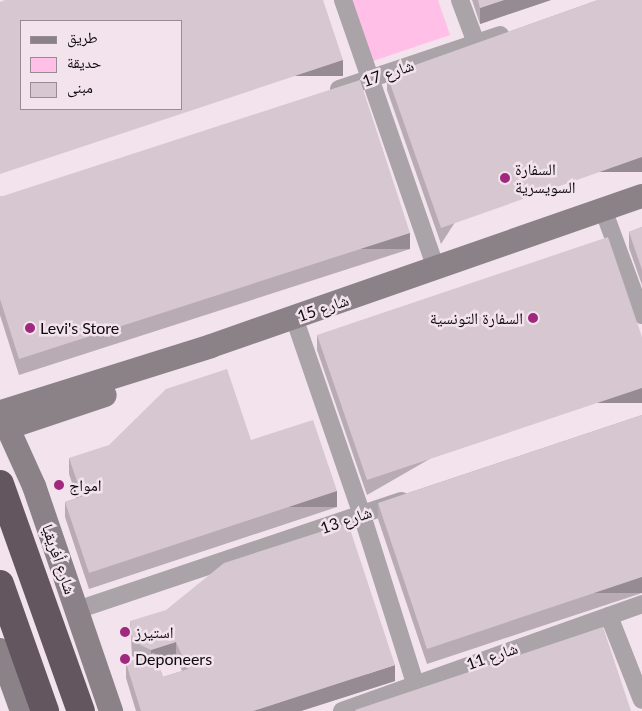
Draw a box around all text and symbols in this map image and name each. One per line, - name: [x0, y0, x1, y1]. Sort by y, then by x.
- legend: [20, 20, 182, 110]
- text: طريق: [67, 28, 98, 46]
- text: حديقة: [67, 53, 101, 71]
- street label: شارع 17: [360, 55, 416, 91]
- text: مبنى: [67, 78, 93, 96]
- place label: السفارة السويسرية: [515, 159, 576, 197]
- marker: السفارة السويسرية: [499, 172, 511, 184]
- street label: شارع 15: [295, 290, 351, 326]
- place label: السفارة التونسية: [430, 308, 523, 328]
- marker: السفارة التونسية: [527, 312, 539, 324]
- place label: Levi's Store: [40, 318, 119, 338]
- marker: Levi's Store: [24, 322, 36, 334]
- place label: امواج: [69, 475, 102, 495]
- marker: امواج: [53, 479, 65, 491]
- street label: شارع 13: [318, 502, 374, 538]
- street label: شارع أفريقيا: [38, 521, 80, 597]
- place label: استيرز: [135, 622, 173, 642]
- marker: استيرز: [119, 626, 131, 638]
- street label: شارع 11: [464, 638, 520, 674]
- place label: Deponeers: [135, 649, 212, 669]
- marker: Deponeers: [119, 653, 131, 665]

